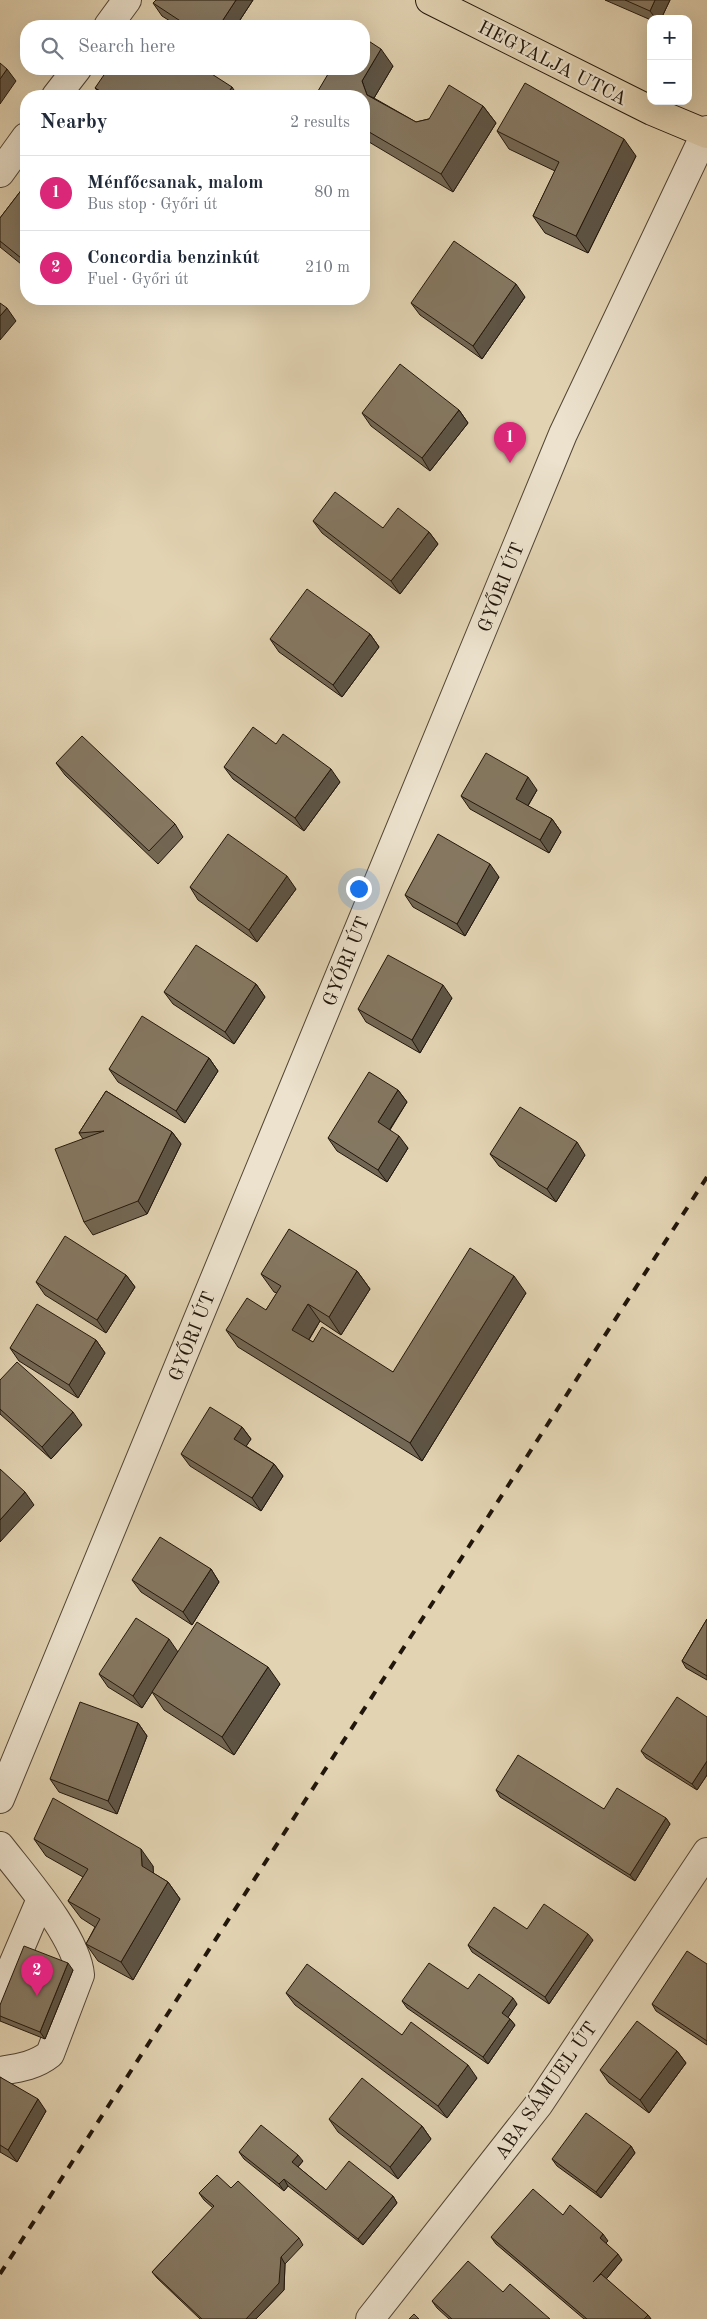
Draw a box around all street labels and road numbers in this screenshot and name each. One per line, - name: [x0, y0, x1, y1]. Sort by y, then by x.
- street label: HEGYALJA UTCA: [474, 18, 630, 110]
- street label: GYŐRI ÚT: [471, 539, 529, 635]
- street label: GYŐRI ÚT: [316, 913, 374, 1009]
- street label: GYŐRI ÚT: [162, 1288, 220, 1384]
- street label: ABA SÁMUEL ÚT: [488, 2016, 602, 2164]

